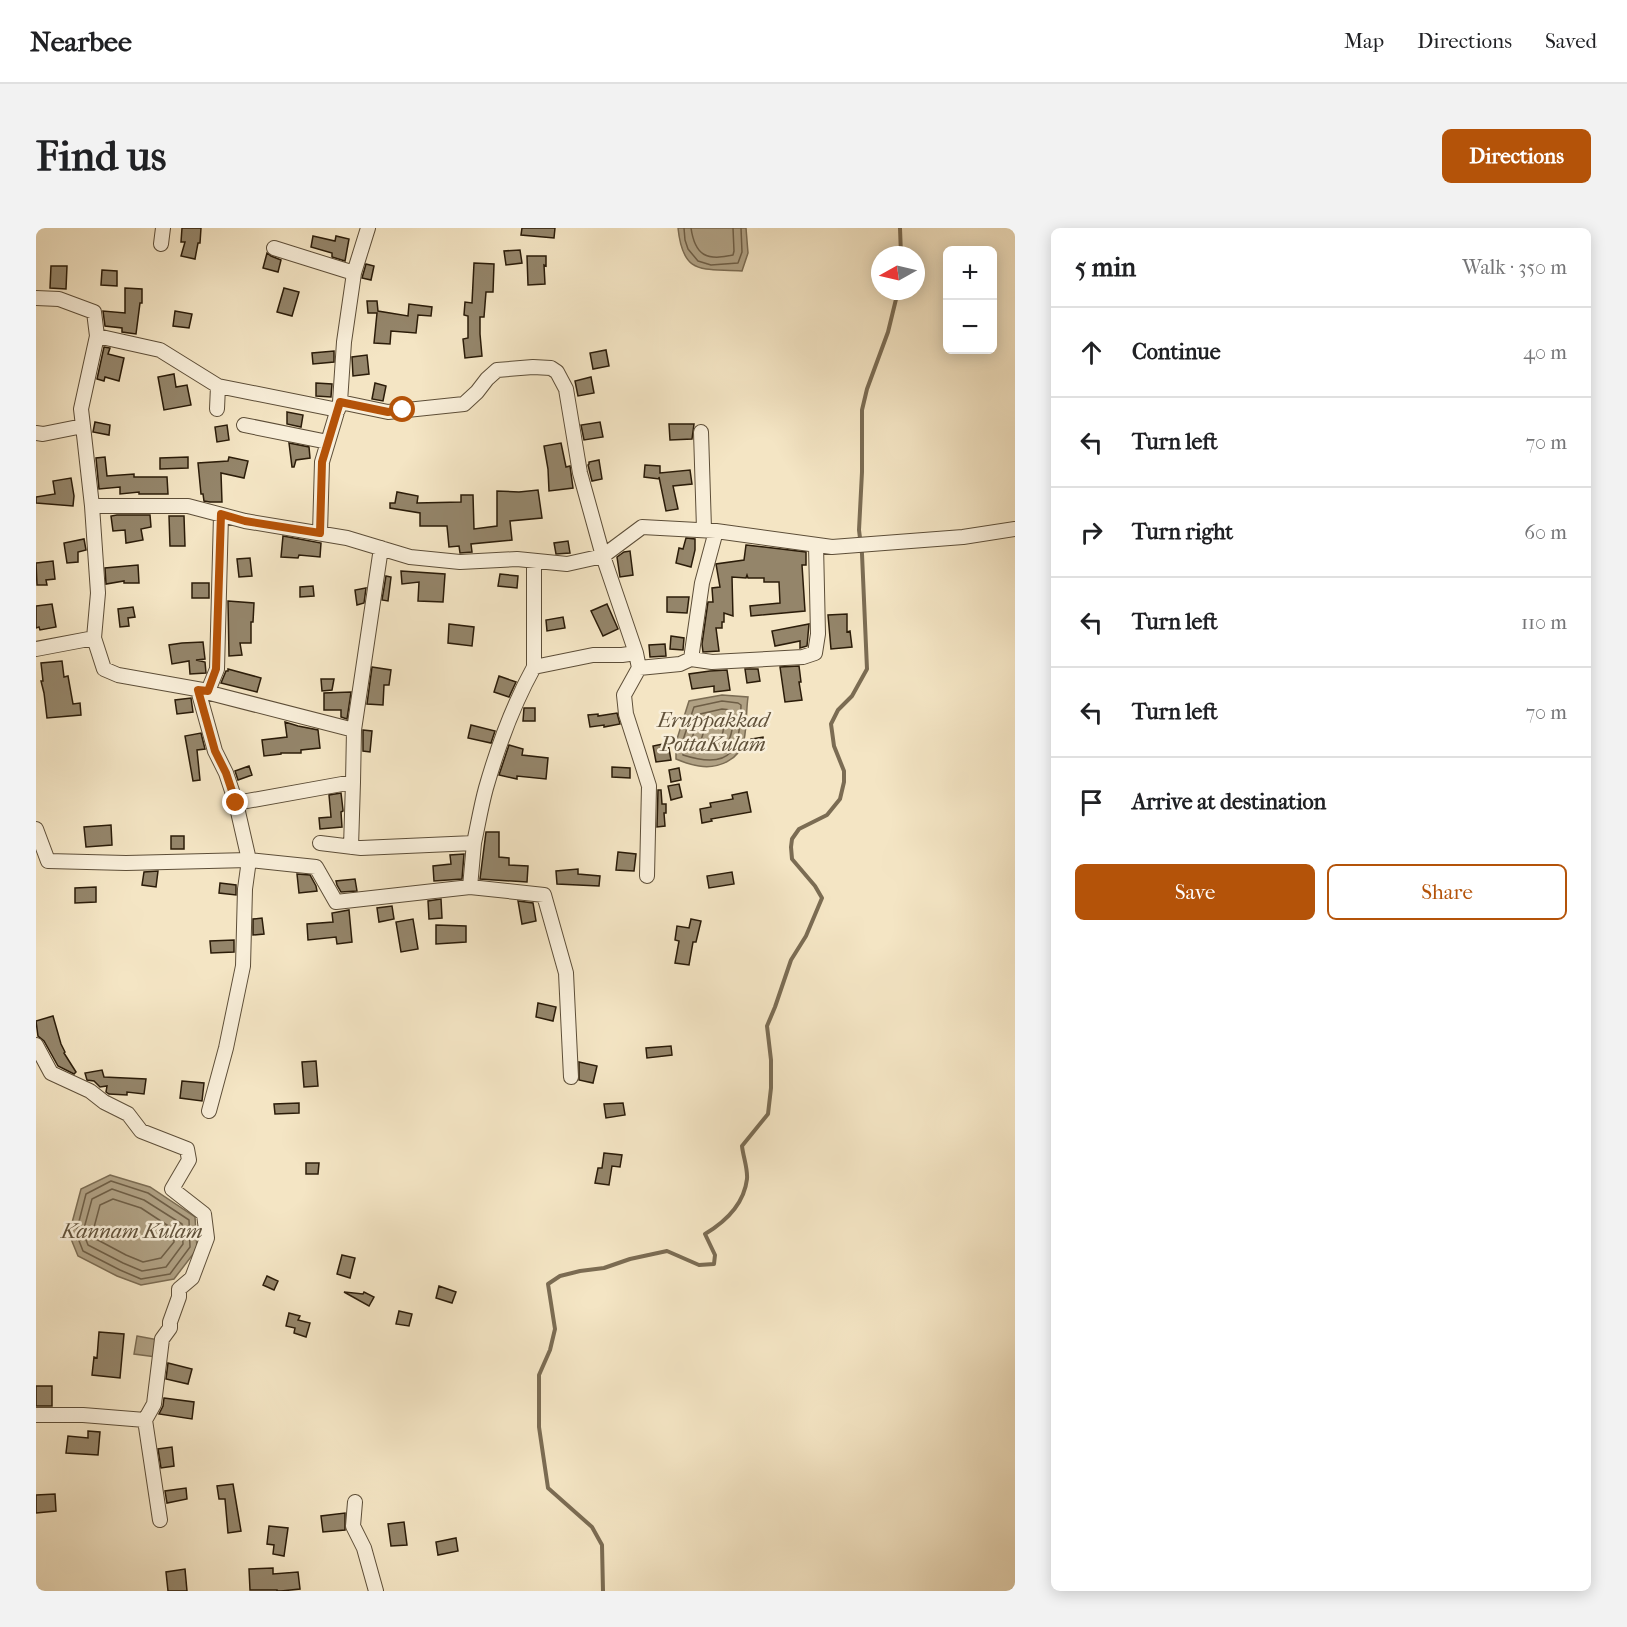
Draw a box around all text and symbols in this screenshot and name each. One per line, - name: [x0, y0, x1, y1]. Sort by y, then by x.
- text: Nearbee: [30, 25, 132, 58]
- text: Map: [1344, 29, 1384, 53]
- text: Directions: [1417, 29, 1512, 53]
- text: Saved: [1545, 29, 1597, 53]
- button: Directions: [1442, 129, 1591, 183]
- text: Find us: [36, 132, 166, 181]
- north arrow: [871, 246, 925, 300]
- map controls: [943, 246, 997, 354]
- button: +: [943, 246, 997, 300]
- text: 5 min: [1075, 252, 1136, 283]
- text: Walk · 350 m: [1462, 256, 1567, 279]
- button: −: [943, 300, 997, 354]
- icon: ahead: [1075, 336, 1108, 369]
- text: Continue: [1132, 339, 1221, 365]
- text: 40 m: [1523, 341, 1567, 364]
- route start: [389, 396, 415, 422]
- icon: left: [1075, 426, 1108, 459]
- text: Turn left: [1132, 429, 1218, 455]
- text: 70 m: [1525, 431, 1567, 454]
- icon: right: [1075, 516, 1108, 549]
- text: Turn right: [1132, 519, 1233, 545]
- text: 60 m: [1524, 521, 1567, 544]
- icon: left: [1075, 606, 1108, 639]
- text: Turn left: [1132, 609, 1218, 635]
- text: 110 m: [1521, 611, 1567, 634]
- icon: left: [1075, 696, 1108, 729]
- text: Turn left: [1132, 699, 1218, 725]
- text: 70 m: [1525, 701, 1567, 724]
- water label: Eruppakkad PottaKulam: [655, 708, 771, 756]
- icon: arrive: [1075, 786, 1108, 819]
- route end: [222, 789, 248, 815]
- text: Arrive at destination: [1132, 789, 1326, 815]
- button: Save: [1075, 864, 1315, 920]
- button: Share: [1327, 864, 1567, 920]
- water label: Kannam Kulam: [59, 1219, 203, 1243]

